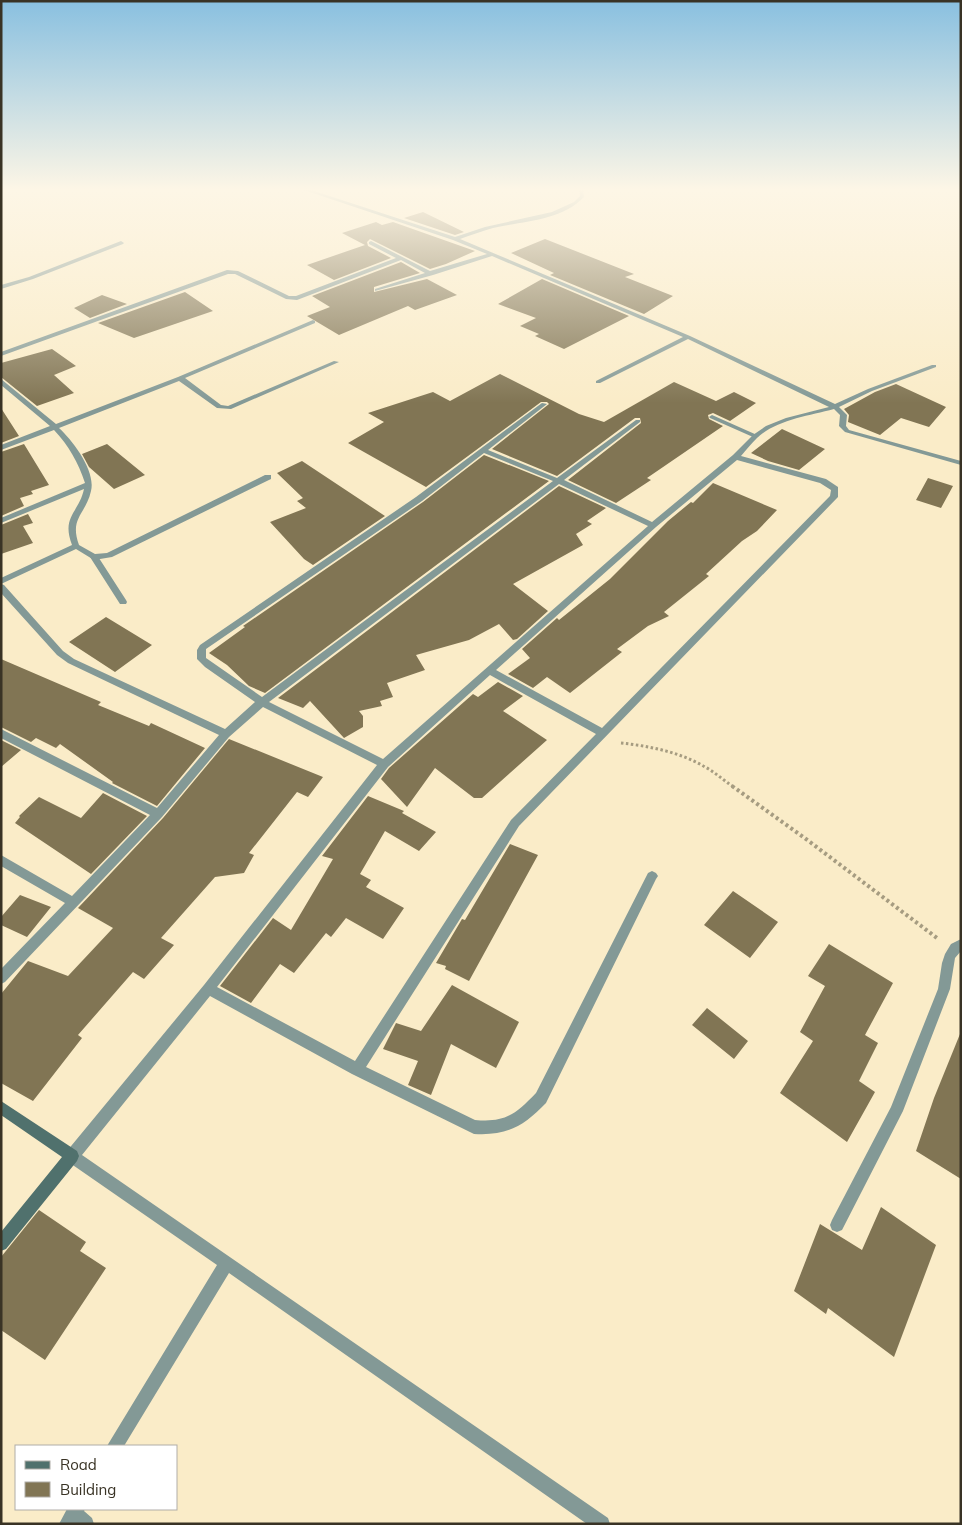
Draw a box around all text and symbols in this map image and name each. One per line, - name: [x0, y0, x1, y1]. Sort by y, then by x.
- legend: [15, 1445, 178, 1510]
- text: Road: [60, 1455, 97, 1474]
- text: Building: [60, 1480, 116, 1499]

